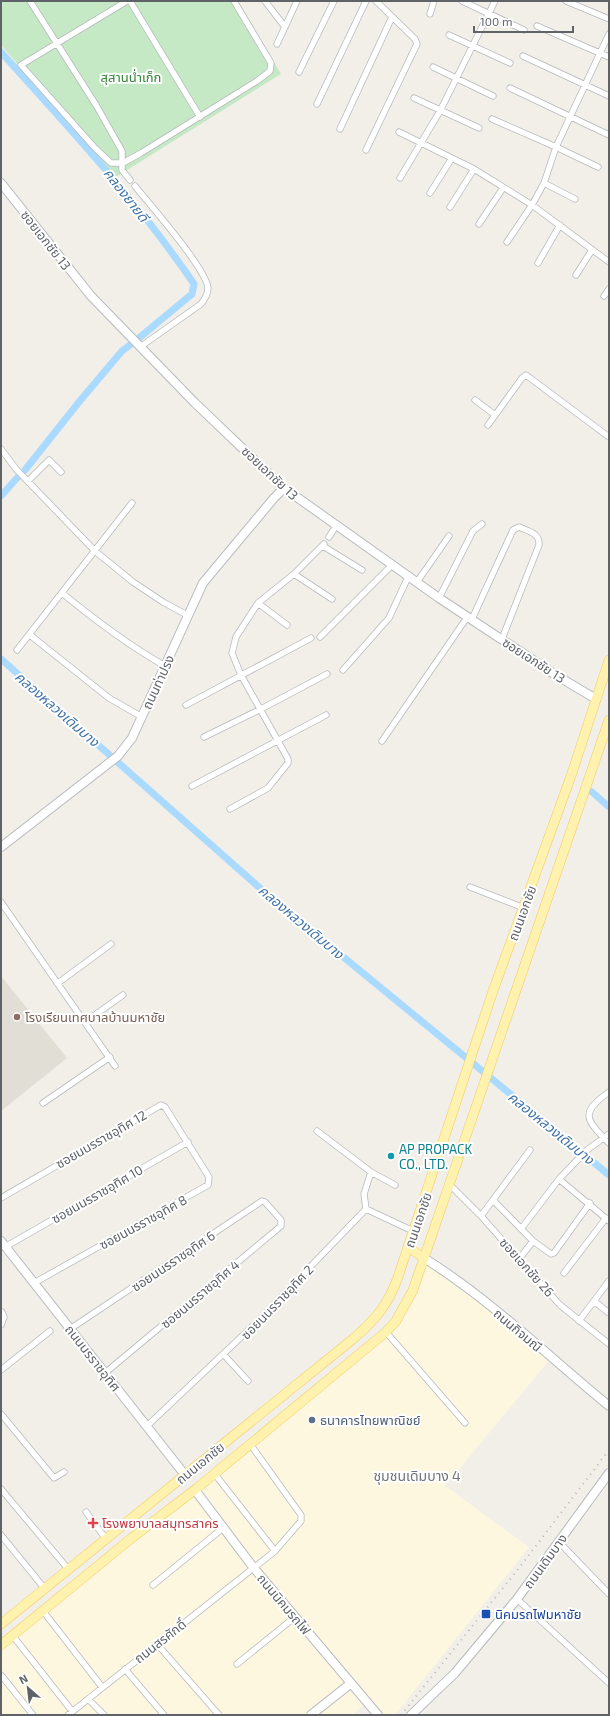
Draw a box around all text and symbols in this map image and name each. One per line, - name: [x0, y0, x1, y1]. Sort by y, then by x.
- scale bar: [474, 8, 573, 34]
- text: 100 m: [480, 14, 512, 28]
- park label: สุสานน่ำเก็ก: [101, 68, 161, 85]
- water label: คลองยายดี: [100, 165, 154, 226]
- street label: ซอยเอกชัย 13: [18, 207, 74, 273]
- street label: ซอยเอกชัย 13: [238, 443, 302, 503]
- street label: ซอยเอกชัย 13: [500, 634, 568, 686]
- street label: ถนนท่าปรง: [138, 652, 178, 712]
- water label: คลองหลวงเดิมบาง: [12, 668, 104, 751]
- water label: คลองหลวงเดิมบาง: [255, 881, 348, 963]
- street label: ถนนเอกชัย: [505, 883, 539, 943]
- place label: โรงเรียนเทศบาลบ้านมหาชัย: [25, 1009, 165, 1025]
- marker: โรงเรียนเทศบาลบ้านมหาชัย: [12, 1012, 22, 1022]
- water label: คลองหลวงเดิมบาง: [505, 1088, 599, 1168]
- street label: ซอยนนรราชอุทิศ 12: [53, 1106, 149, 1172]
- place label: AP PROPACK CO., LTD.: [399, 1141, 472, 1172]
- marker: AP PROPACK CO., LTD.: [386, 1151, 396, 1161]
- street label: ซอยนนรราชอุทิศ 10: [48, 1161, 146, 1227]
- street label: ถนนเอกชัย: [401, 1190, 435, 1250]
- street label: ซอยนนรราชอุทิศ 8: [96, 1191, 190, 1253]
- street label: ซอยนนรราชอุทิศ 6: [128, 1227, 218, 1295]
- street label: ซอยเอกชัย 26: [496, 1234, 558, 1300]
- street label: ซอยนนรราชอุทิศ 4: [157, 1256, 243, 1332]
- street label: ซอยนนรราชอุทิศ 2: [237, 1261, 317, 1343]
- street label: ถนนกิจมณี: [491, 1305, 545, 1355]
- street label: ถนนนรราชอุทิศ: [62, 1321, 124, 1395]
- place label: ธนาคารไทยพาณิชย์: [320, 1412, 421, 1428]
- marker: ธนาคารไทยพาณิชย์: [307, 1415, 317, 1425]
- street label: ถนนเอกชัย: [173, 1439, 227, 1487]
- district label: ชุมชนเดิมบาง 4: [373, 1467, 461, 1485]
- place label: โรงพยาบาลสมุทรสาคร: [102, 1515, 219, 1531]
- marker: โรงพยาบาลสมุทรสาคร: [87, 1517, 99, 1529]
- street label: ถนนเดิมบาง: [520, 1531, 570, 1591]
- street label: ถนนนิคมรถไฟ: [254, 1570, 314, 1638]
- place label: นิคมรถไฟมหาชัย: [495, 1606, 581, 1622]
- marker: นิคมรถไฟมหาชัย: [480, 1608, 492, 1620]
- street label: ถนนสรศักดิ์: [131, 1616, 189, 1666]
- north arrow: [8, 1668, 48, 1708]
- text: N: [17, 1671, 30, 1686]

